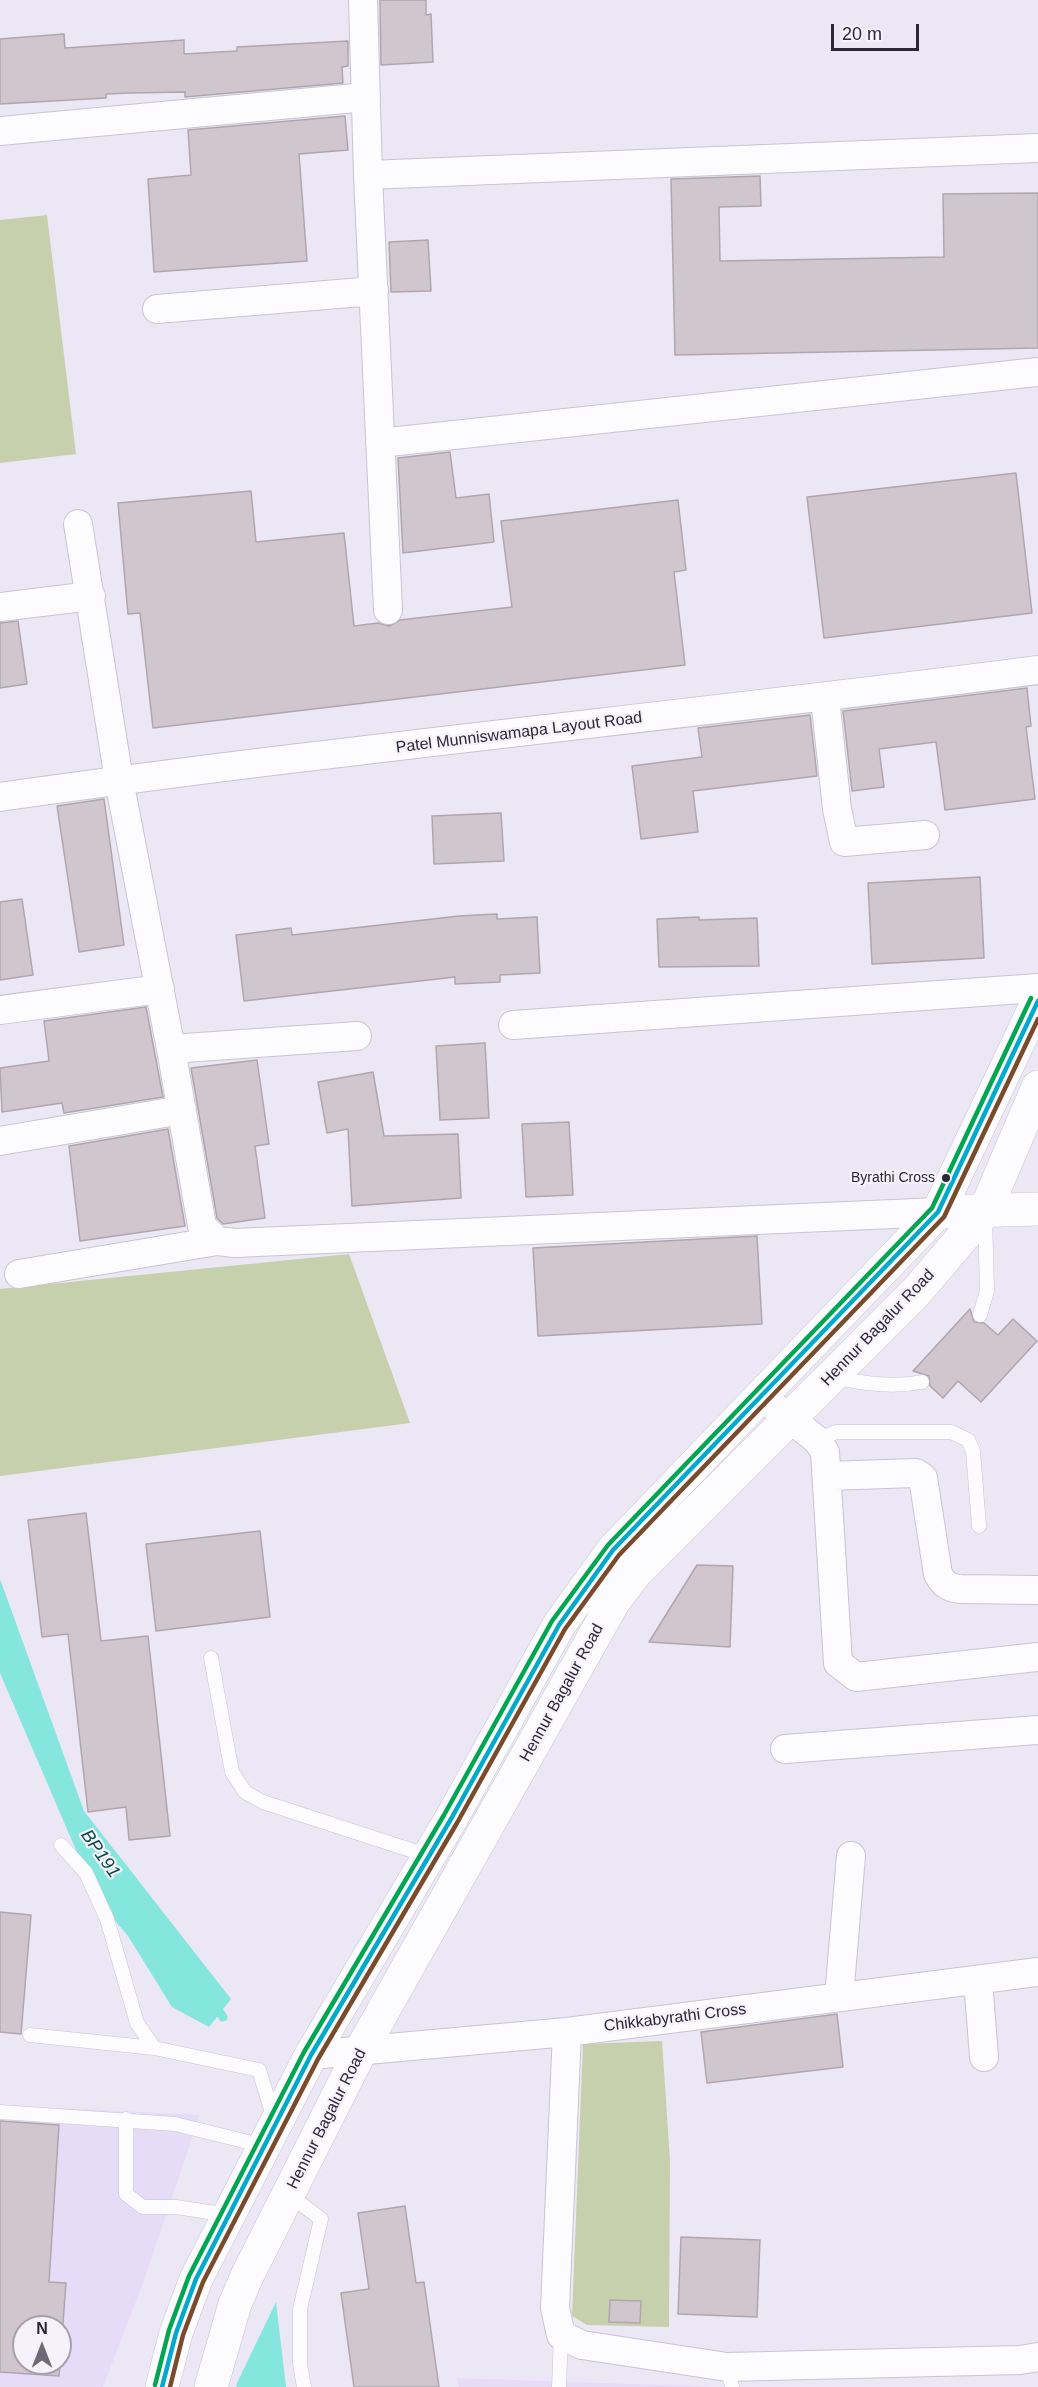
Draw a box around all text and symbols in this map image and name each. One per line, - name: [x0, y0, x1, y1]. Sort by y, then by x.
- scale bar: [834, 12, 922, 50]
- text: 20 m: [842, 24, 882, 44]
- street label: Patel Munniswamapa Layout Road: [395, 708, 643, 758]
- place label: Byrathi Cross: [851, 1170, 935, 1186]
- marker: Byrathi Cross: [940, 1172, 952, 1184]
- street label: Hennur Bagalur Road: [817, 1266, 939, 1390]
- street label: Hennur Bagalur Road: [516, 1621, 608, 1765]
- water label: BP191: [76, 1826, 124, 1882]
- street label: Chikkabyrathi Cross: [603, 2000, 747, 2036]
- street label: Hennur Bagalur Road: [283, 2046, 371, 2192]
- north arrow: [12, 2315, 72, 2375]
- text: N: [36, 2320, 48, 2337]

